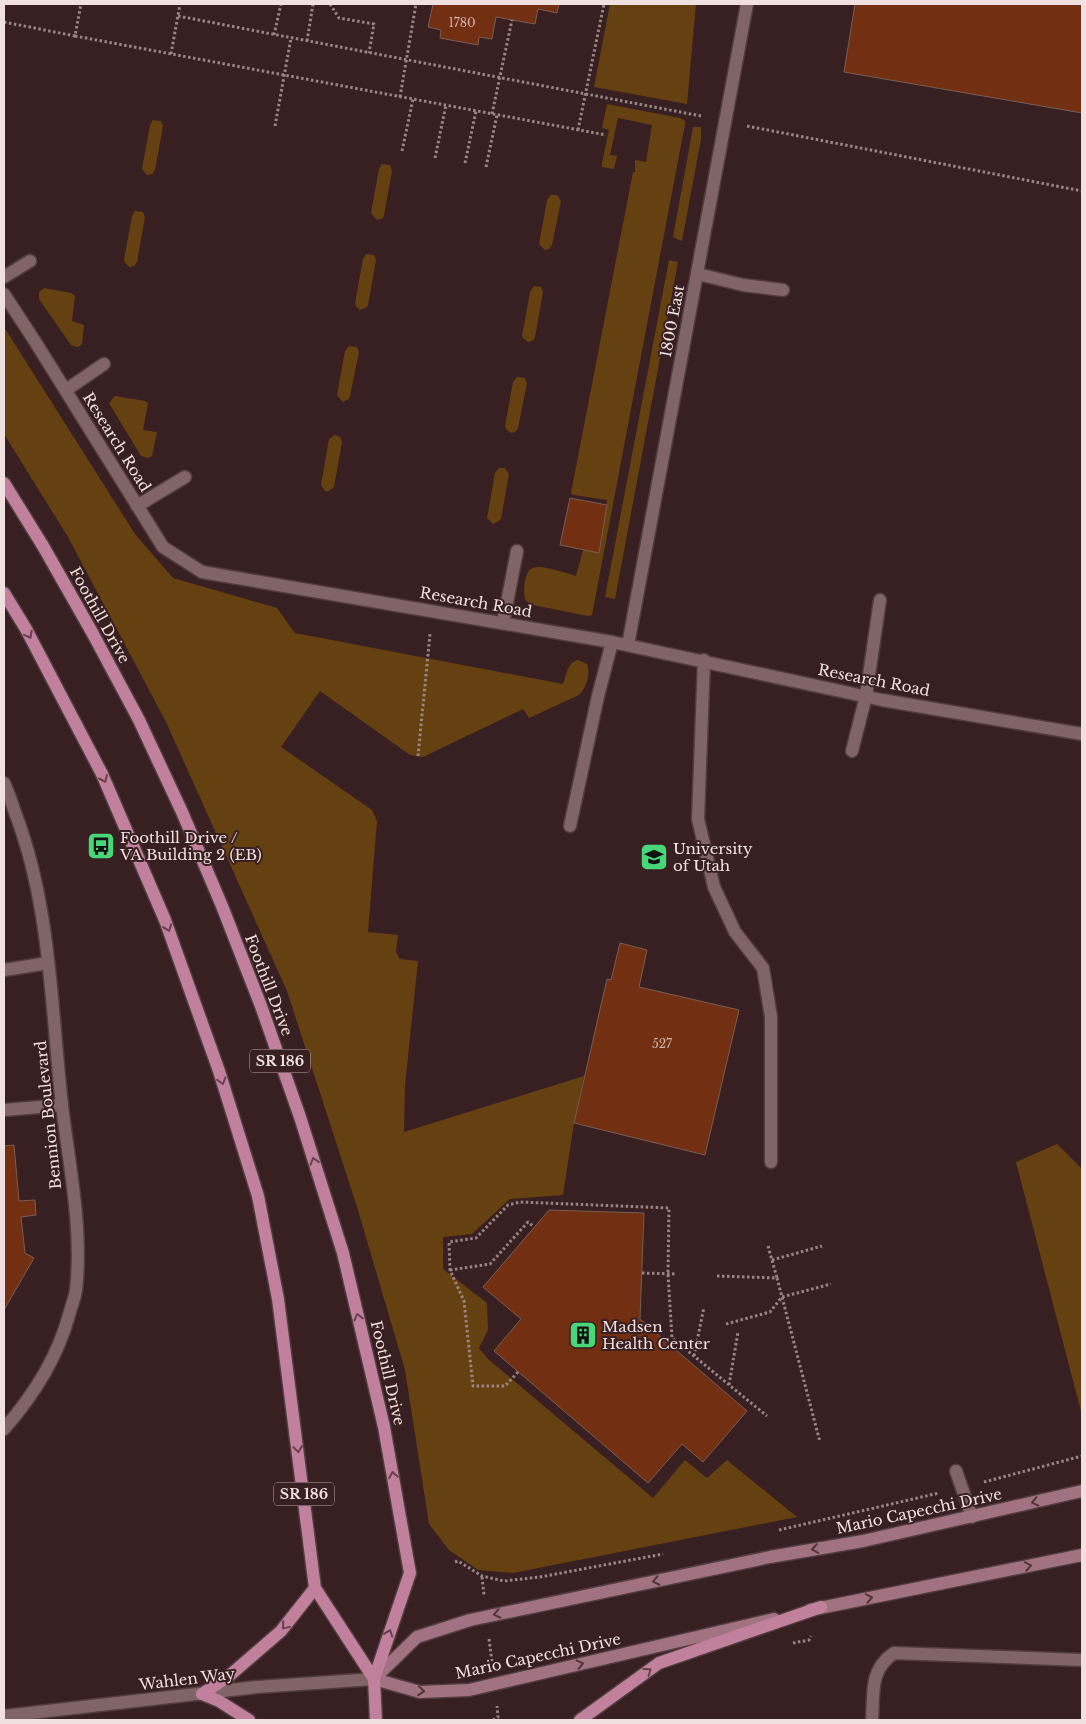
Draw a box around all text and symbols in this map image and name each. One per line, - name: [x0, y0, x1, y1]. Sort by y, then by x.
- house number: 1780: [448, 15, 476, 30]
- street label: 1800 East: [656, 283, 688, 359]
- street label: Research Road: [79, 389, 155, 495]
- street label: Foothill Drive: [66, 564, 134, 666]
- street label: Research Road: [418, 583, 534, 621]
- one-way arrow: [22, 629, 32, 638]
- street label: Research Road: [816, 660, 932, 700]
- one-way arrow: [97, 774, 108, 783]
- place label: Foothill Drive / VA Building 2 (EB): [119, 828, 262, 864]
- bus stop icon: Foothill Drive / VA Building 2 (EB): [86, 831, 116, 861]
- place label: University of Utah: [673, 839, 753, 875]
- school or university icon: University of Utah: [639, 842, 669, 872]
- one-way arrow: [162, 923, 172, 932]
- street label: Foothill Drive: [241, 932, 297, 1038]
- house number: 527: [652, 1036, 673, 1051]
- street label: Bennion Boulevard: [31, 1040, 65, 1190]
- road number: SR 186: [250, 1050, 310, 1072]
- one-way arrow: [217, 1076, 227, 1085]
- one-way arrow: [309, 1157, 319, 1165]
- one-way arrow: [353, 1312, 364, 1321]
- place label: Madsen Health Center: [602, 1317, 711, 1353]
- street label: Foothill Drive: [367, 1319, 409, 1427]
- building icon: Madsen Health Center: [568, 1320, 598, 1350]
- one-way arrow: [292, 1445, 303, 1453]
- one-way arrow: [388, 1471, 398, 1480]
- road number: SR 186: [274, 1482, 334, 1506]
- street label: Mario Capecchi Drive: [834, 1484, 1004, 1538]
- one-way arrow: [1030, 1496, 1039, 1507]
- one-way arrow: [811, 1544, 820, 1554]
- one-way arrow: [1024, 1561, 1032, 1572]
- one-way arrow: [651, 1575, 660, 1585]
- one-way arrow: [864, 1593, 873, 1604]
- one-way arrow: [492, 1608, 501, 1619]
- one-way arrow: [281, 1621, 290, 1630]
- one-way arrow: [383, 1629, 393, 1638]
- street label: Mario Capecchi Drive: [453, 1629, 623, 1683]
- one-way arrow: [576, 1659, 585, 1670]
- street label: Wahlen Way: [137, 1664, 236, 1694]
- one-way arrow: [642, 1668, 652, 1677]
- one-way arrow: [417, 1685, 425, 1696]

